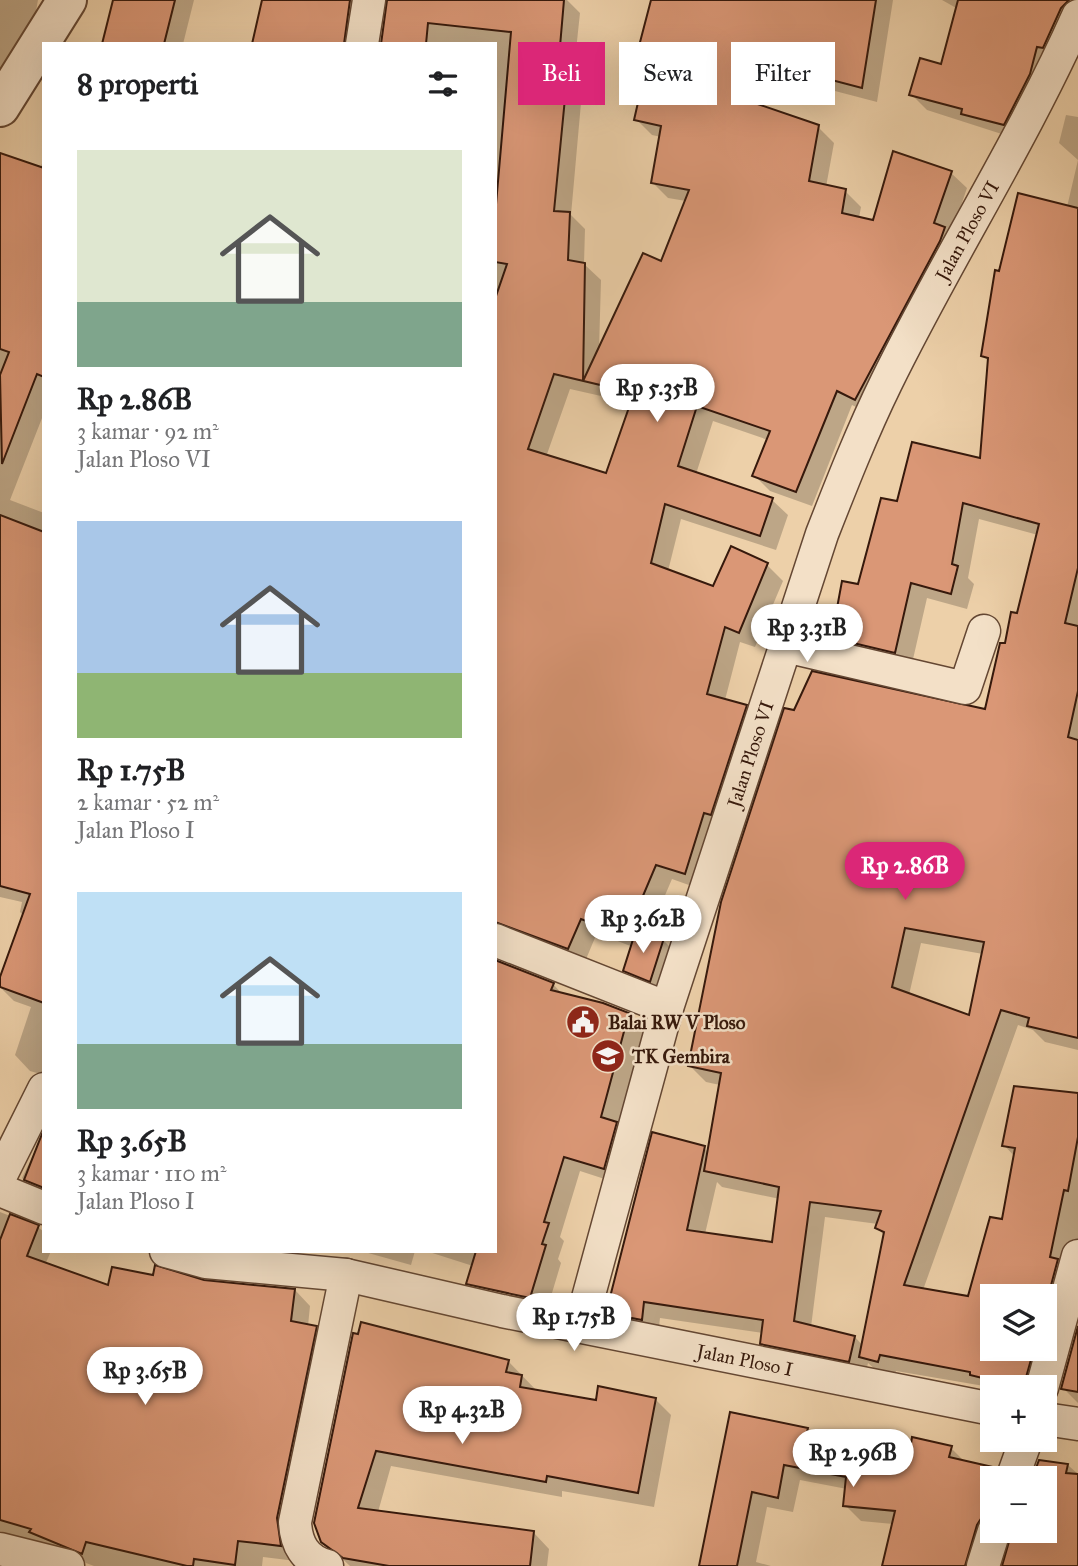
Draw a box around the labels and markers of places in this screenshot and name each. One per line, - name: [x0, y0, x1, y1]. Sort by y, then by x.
- pin: Rp 5.35B: [585, 364, 729, 424]
- pin: Rp 3.31B: [735, 604, 879, 664]
- pin: Rp 2.86B: [833, 842, 977, 902]
- pin: Rp 3.62B: [571, 895, 715, 955]
- public building icon: Balai RW V Ploso: [564, 1003, 602, 1041]
- place label: Balai RW V Ploso: [608, 1011, 746, 1034]
- school or university icon: TK Gembira: [589, 1037, 627, 1075]
- place label: TK Gembira: [631, 1045, 731, 1068]
- pin: Rp 1.75B: [502, 1294, 646, 1353]
- pin: Rp 3.65B: [73, 1348, 217, 1407]
- pin: Rp 4.32B: [390, 1386, 534, 1446]
- pin: Rp 2.96B: [781, 1430, 925, 1489]

